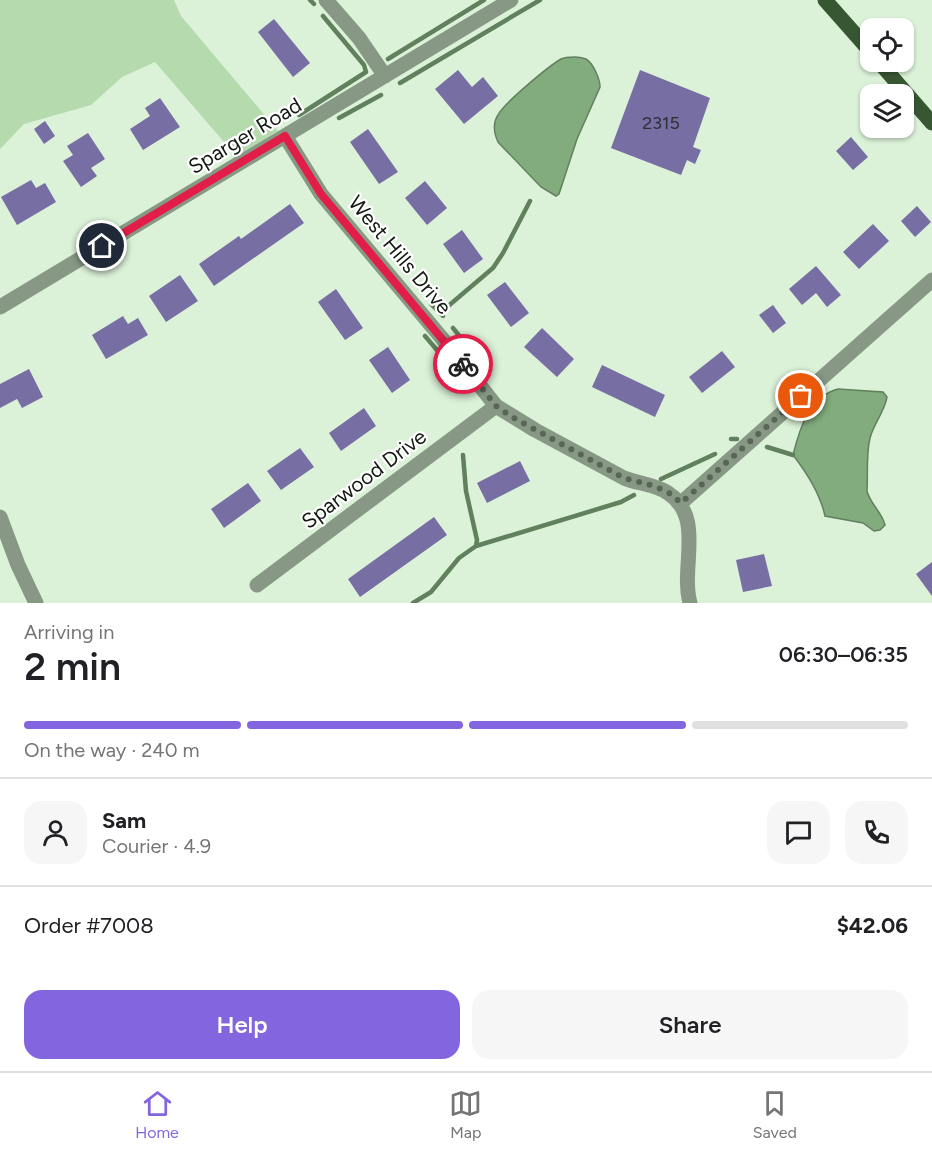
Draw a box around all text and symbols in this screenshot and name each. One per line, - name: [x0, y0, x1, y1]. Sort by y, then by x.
- map controls: [860, 18, 914, 138]
- button: locate: [860, 18, 914, 72]
- button: layers: [860, 84, 914, 138]
- street label: Sparger Road: [184, 92, 306, 179]
- house number: 2315: [642, 112, 680, 134]
- street label: West Hills Drive: [344, 190, 457, 319]
- pin: [76, 220, 127, 271]
- icon: home: [85, 229, 118, 262]
- courier: [433, 334, 493, 394]
- icon: bike: [447, 348, 480, 381]
- pin: [775, 370, 826, 421]
- icon: bag: [784, 379, 817, 412]
- street label: Sparwood Drive: [296, 424, 431, 534]
- text: Arriving in: [24, 620, 114, 644]
- text: 06:30–06:35: [779, 641, 908, 668]
- text: 2 min: [24, 643, 121, 690]
- text: On the way · 240 m: [24, 738, 200, 762]
- button: person: [24, 801, 87, 864]
- button: chat: [767, 801, 830, 864]
- button: phone: [845, 801, 908, 864]
- text: Sam: [102, 807, 146, 834]
- text: Courier · 4.9: [102, 834, 211, 858]
- text: Order #7008: [24, 912, 154, 939]
- text: $42.06: [837, 912, 908, 939]
- button: Help: [24, 990, 460, 1059]
- button: Share: [472, 990, 908, 1059]
- tab: Home: [135, 1087, 179, 1142]
- tab: Map: [449, 1087, 482, 1142]
- tab: Saved: [753, 1087, 797, 1142]

